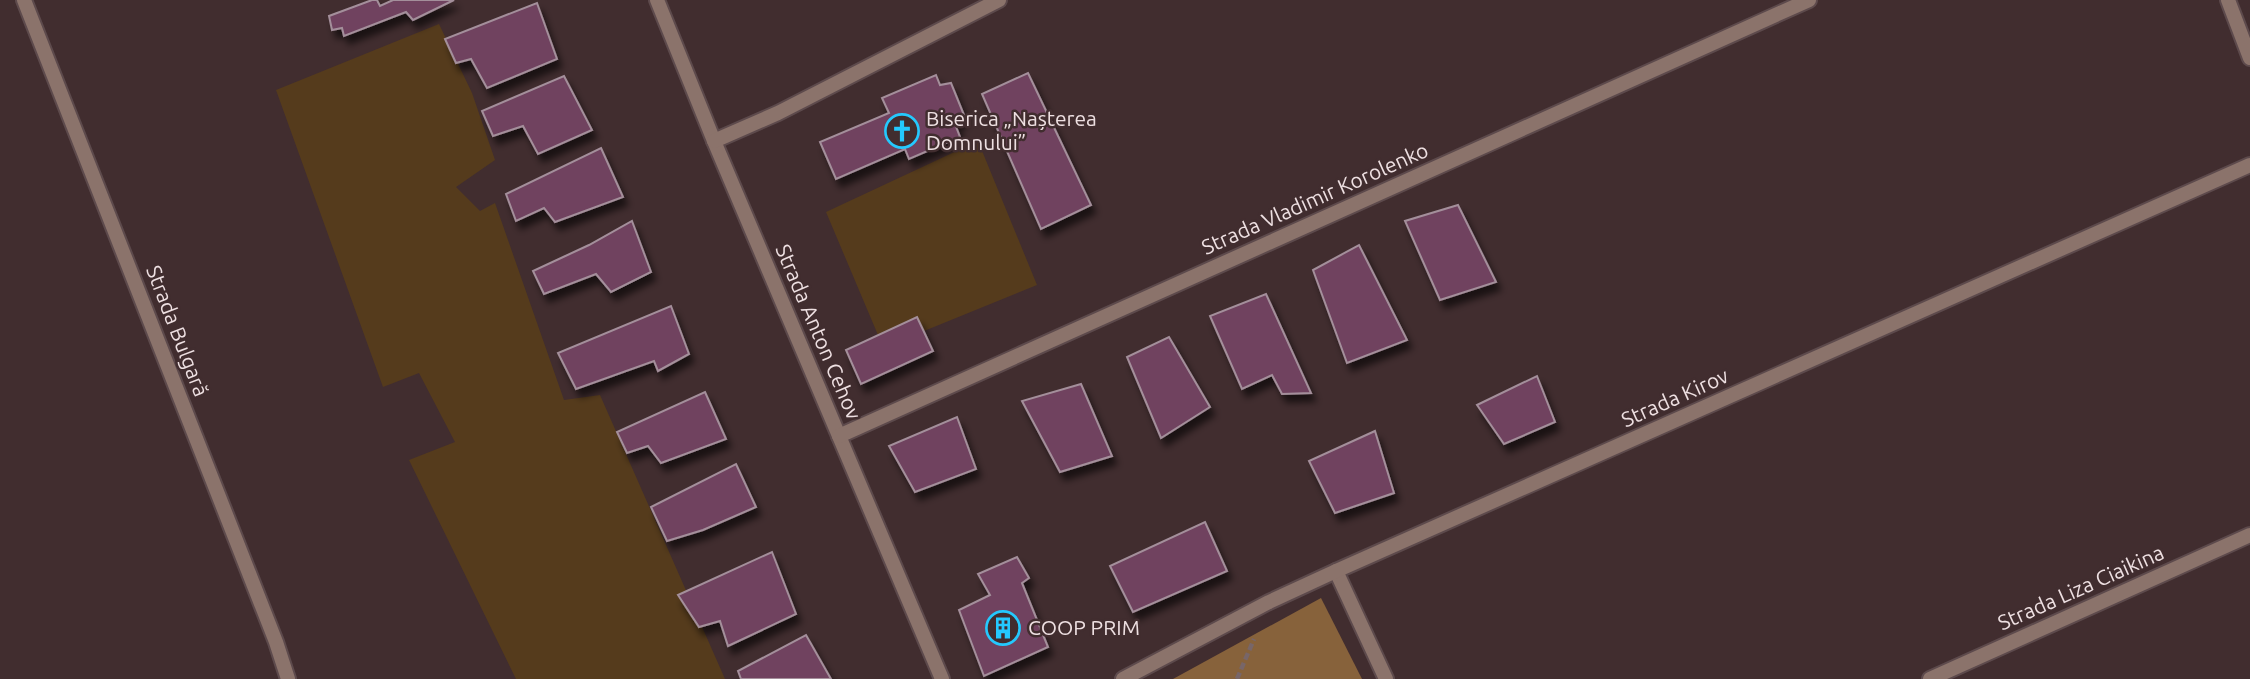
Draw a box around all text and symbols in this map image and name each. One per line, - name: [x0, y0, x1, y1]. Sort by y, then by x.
- place label: Biserica „Nașterea Domnului”: [926, 106, 1097, 154]
- church icon: Biserica „Nașterea Domnului”: [883, 112, 921, 150]
- street label: Strada Vladimir Korolenko: [1198, 137, 1432, 259]
- street label: Strada Anton Cehov: [771, 241, 867, 423]
- street label: Strada Bulgară: [142, 262, 214, 400]
- street label: Strada Kirov: [1617, 363, 1732, 431]
- street label: Strada Liza Ciaikina: [1994, 540, 2167, 635]
- building icon: COOP PRIM: [984, 609, 1022, 647]
- place label: COOP PRIM: [1028, 615, 1140, 639]

